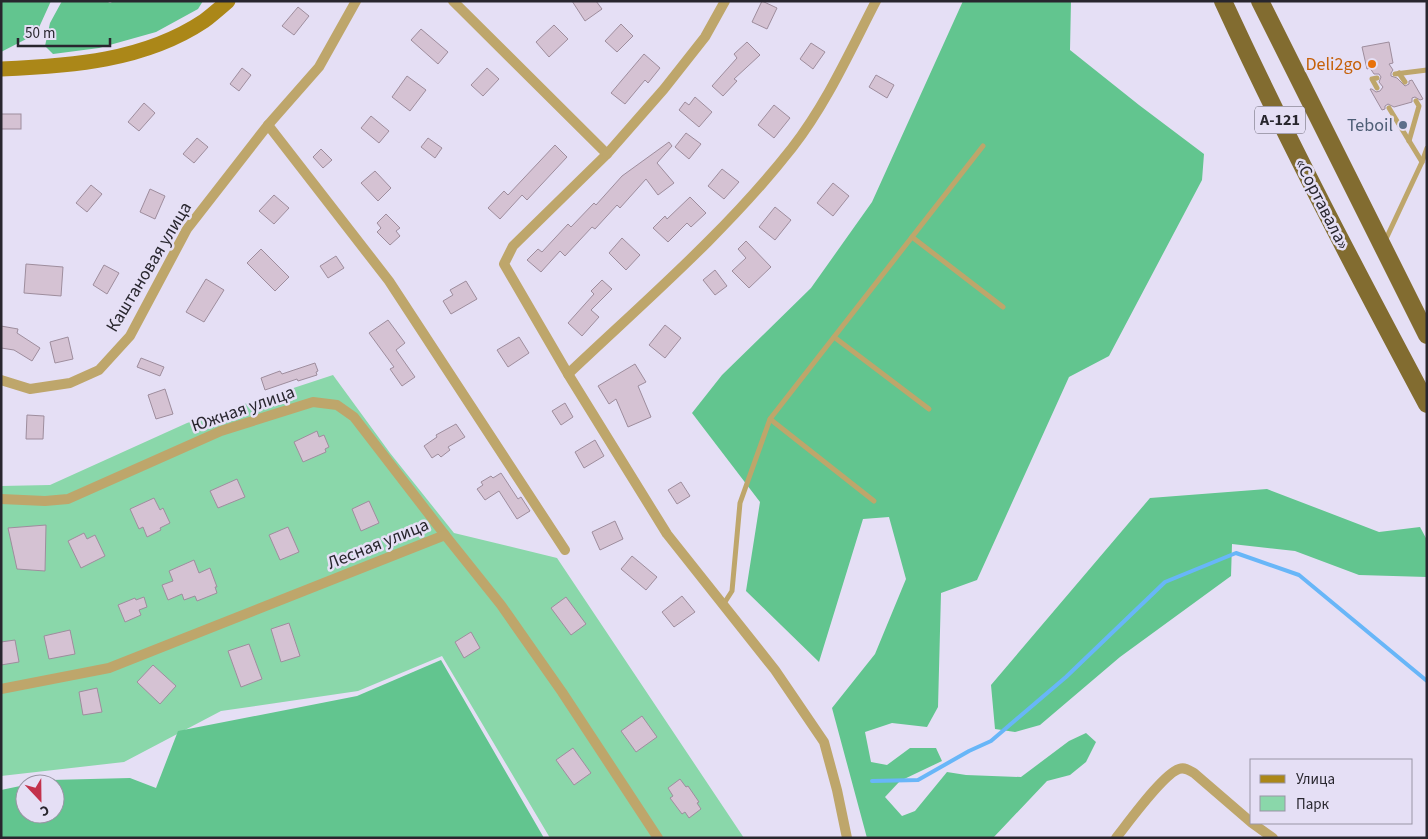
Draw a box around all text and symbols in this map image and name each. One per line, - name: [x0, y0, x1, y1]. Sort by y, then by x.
- scale bar: [18, 15, 110, 47]
- text: 50 m: [25, 23, 55, 44]
- place label: Deli2go: [1305, 52, 1362, 77]
- marker: Deli2go: [1366, 58, 1378, 70]
- road number: А-121: [1255, 106, 1305, 134]
- place label: Teboil: [1347, 113, 1393, 138]
- marker: Teboil: [1397, 119, 1409, 131]
- street label: «Сортавала»: [1288, 154, 1356, 254]
- street label: Каштановая улица: [100, 197, 198, 337]
- street label: Южная улица: [188, 380, 298, 438]
- street label: Лесная улица: [323, 512, 433, 576]
- legend: [1250, 759, 1413, 824]
- text: Улица: [1296, 769, 1335, 790]
- north arrow: [15, 774, 65, 824]
- text: Парк: [1296, 794, 1330, 815]
- text: С: [37, 799, 52, 821]

